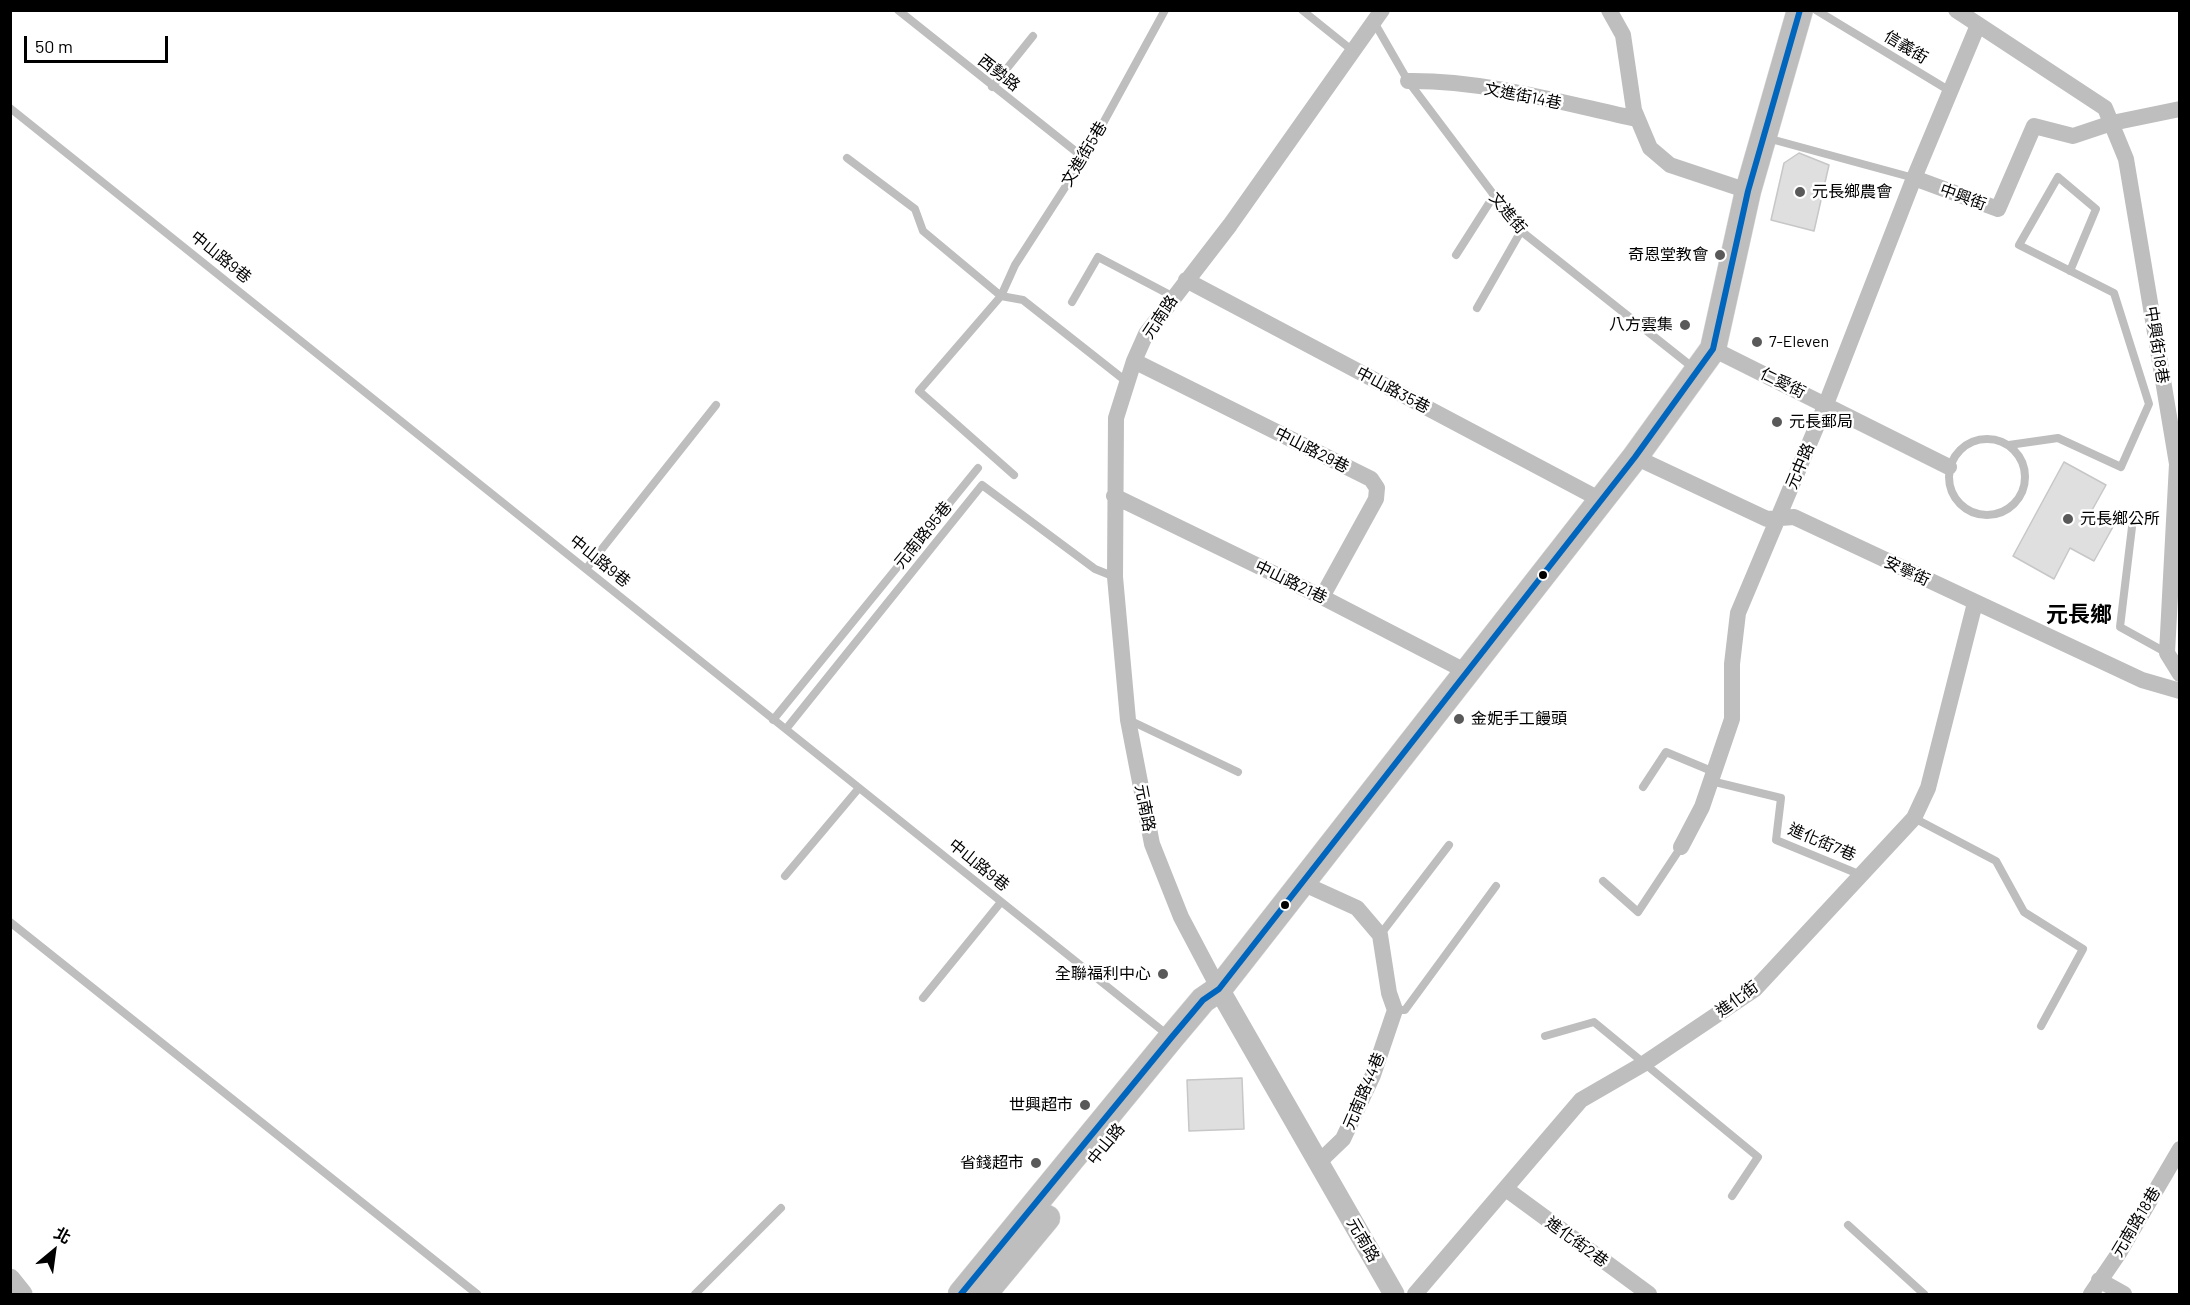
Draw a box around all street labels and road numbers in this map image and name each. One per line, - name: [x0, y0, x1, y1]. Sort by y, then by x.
- street label: 信義街: [1880, 26, 1932, 68]
- street label: 西勢路: [974, 51, 1024, 95]
- street label: 文進街14巷: [1483, 79, 1563, 113]
- street label: 文進街5巷: [1057, 118, 1111, 190]
- street label: 中興街: [1937, 180, 1989, 214]
- street label: 文進街: [1485, 188, 1531, 238]
- street label: 中山路9巷: [187, 227, 255, 287]
- street label: 元南路: [1139, 292, 1181, 342]
- street label: 中興街18巷: [2141, 305, 2173, 385]
- street label: 中山路35巷: [1353, 363, 1433, 417]
- street label: 仁愛街: [1757, 364, 1809, 402]
- street label: 中山路29巷: [1272, 423, 1352, 477]
- street label: 元中路: [1782, 440, 1818, 492]
- street label: 元南路95巷: [890, 498, 956, 572]
- street label: 中山路9巷: [566, 531, 634, 591]
- street label: 安寧街: [1881, 552, 1933, 590]
- street label: 中山路21巷: [1252, 556, 1330, 608]
- street label: 元南路: [1131, 783, 1159, 833]
- street label: 進化街7巷: [1785, 819, 1859, 865]
- street label: 中山路9巷: [945, 835, 1013, 895]
- street label: 進化街: [1712, 977, 1762, 1021]
- street label: 元南路44巷: [1339, 1050, 1389, 1132]
- street label: 中山路: [1083, 1119, 1129, 1169]
- street label: 元南路18巷: [2108, 1184, 2164, 1260]
- street label: 進化街2巷: [1542, 1213, 1612, 1271]
- street label: 元南路: [1343, 1214, 1383, 1266]

